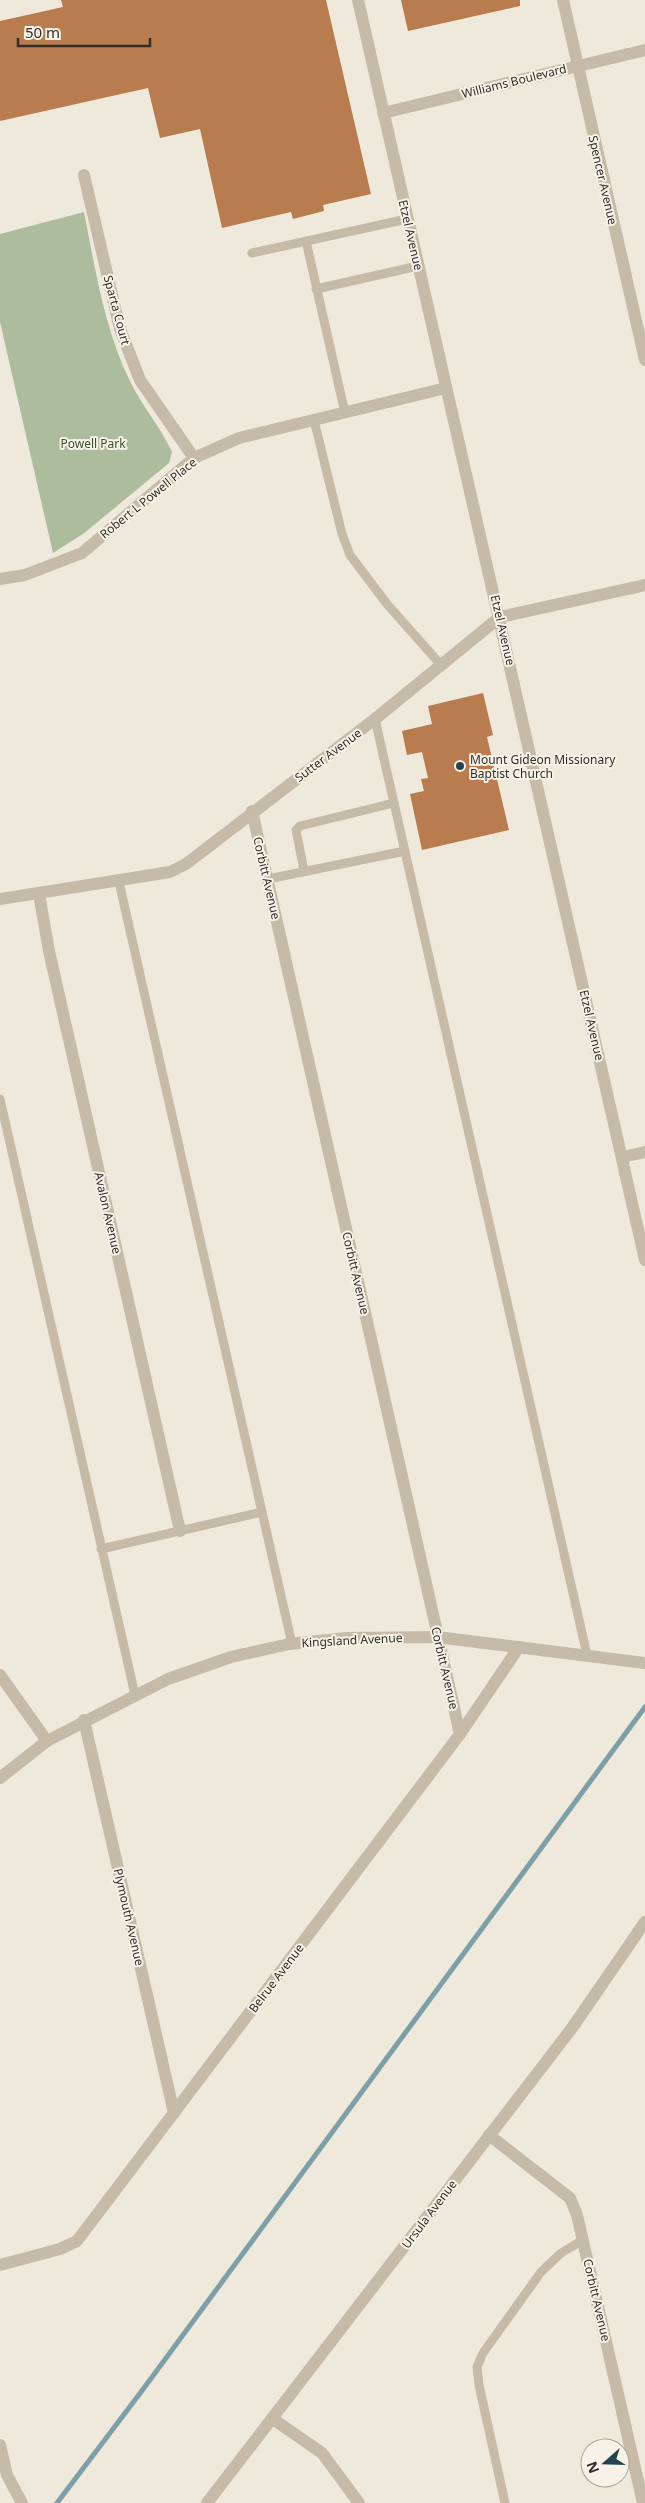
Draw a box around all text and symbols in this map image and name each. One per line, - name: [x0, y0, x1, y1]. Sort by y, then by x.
- scale bar: [18, 15, 150, 47]
- text: 50 m: [25, 22, 60, 42]
- street label: Williams Boulevard: [460, 60, 568, 102]
- street label: Spencer Avenue: [584, 134, 622, 226]
- street label: Etzel Avenue: [395, 198, 427, 272]
- street label: Sparta Court: [100, 273, 135, 347]
- park label: Powell Park: [60, 435, 126, 452]
- street label: Robert L Powell Place: [96, 453, 200, 542]
- street label: Etzel Avenue: [487, 593, 519, 667]
- street label: Sutter Avenue: [291, 724, 365, 786]
- place label: Mount Gideon Missionary Baptist Church: [470, 751, 616, 782]
- marker: Mount Gideon Missionary Baptist Church: [454, 760, 466, 772]
- street label: Corbitt Avenue: [249, 835, 285, 921]
- street label: Etzel Avenue: [576, 988, 608, 1062]
- street label: Avalon Avenue: [90, 1170, 126, 1256]
- street label: Corbitt Avenue: [338, 1230, 374, 1316]
- street label: Corbitt Avenue: [427, 1625, 463, 1711]
- street label: Kingsland Avenue: [301, 1629, 403, 1651]
- street label: Plymouth Avenue: [110, 1867, 149, 1968]
- street label: Belrue Avenue: [245, 1940, 308, 2016]
- street label: Ursula Avenue: [398, 2176, 461, 2252]
- street label: Corbitt Avenue: [579, 2257, 615, 2343]
- north arrow: [580, 2438, 630, 2488]
- text: N: [581, 2459, 603, 2476]

